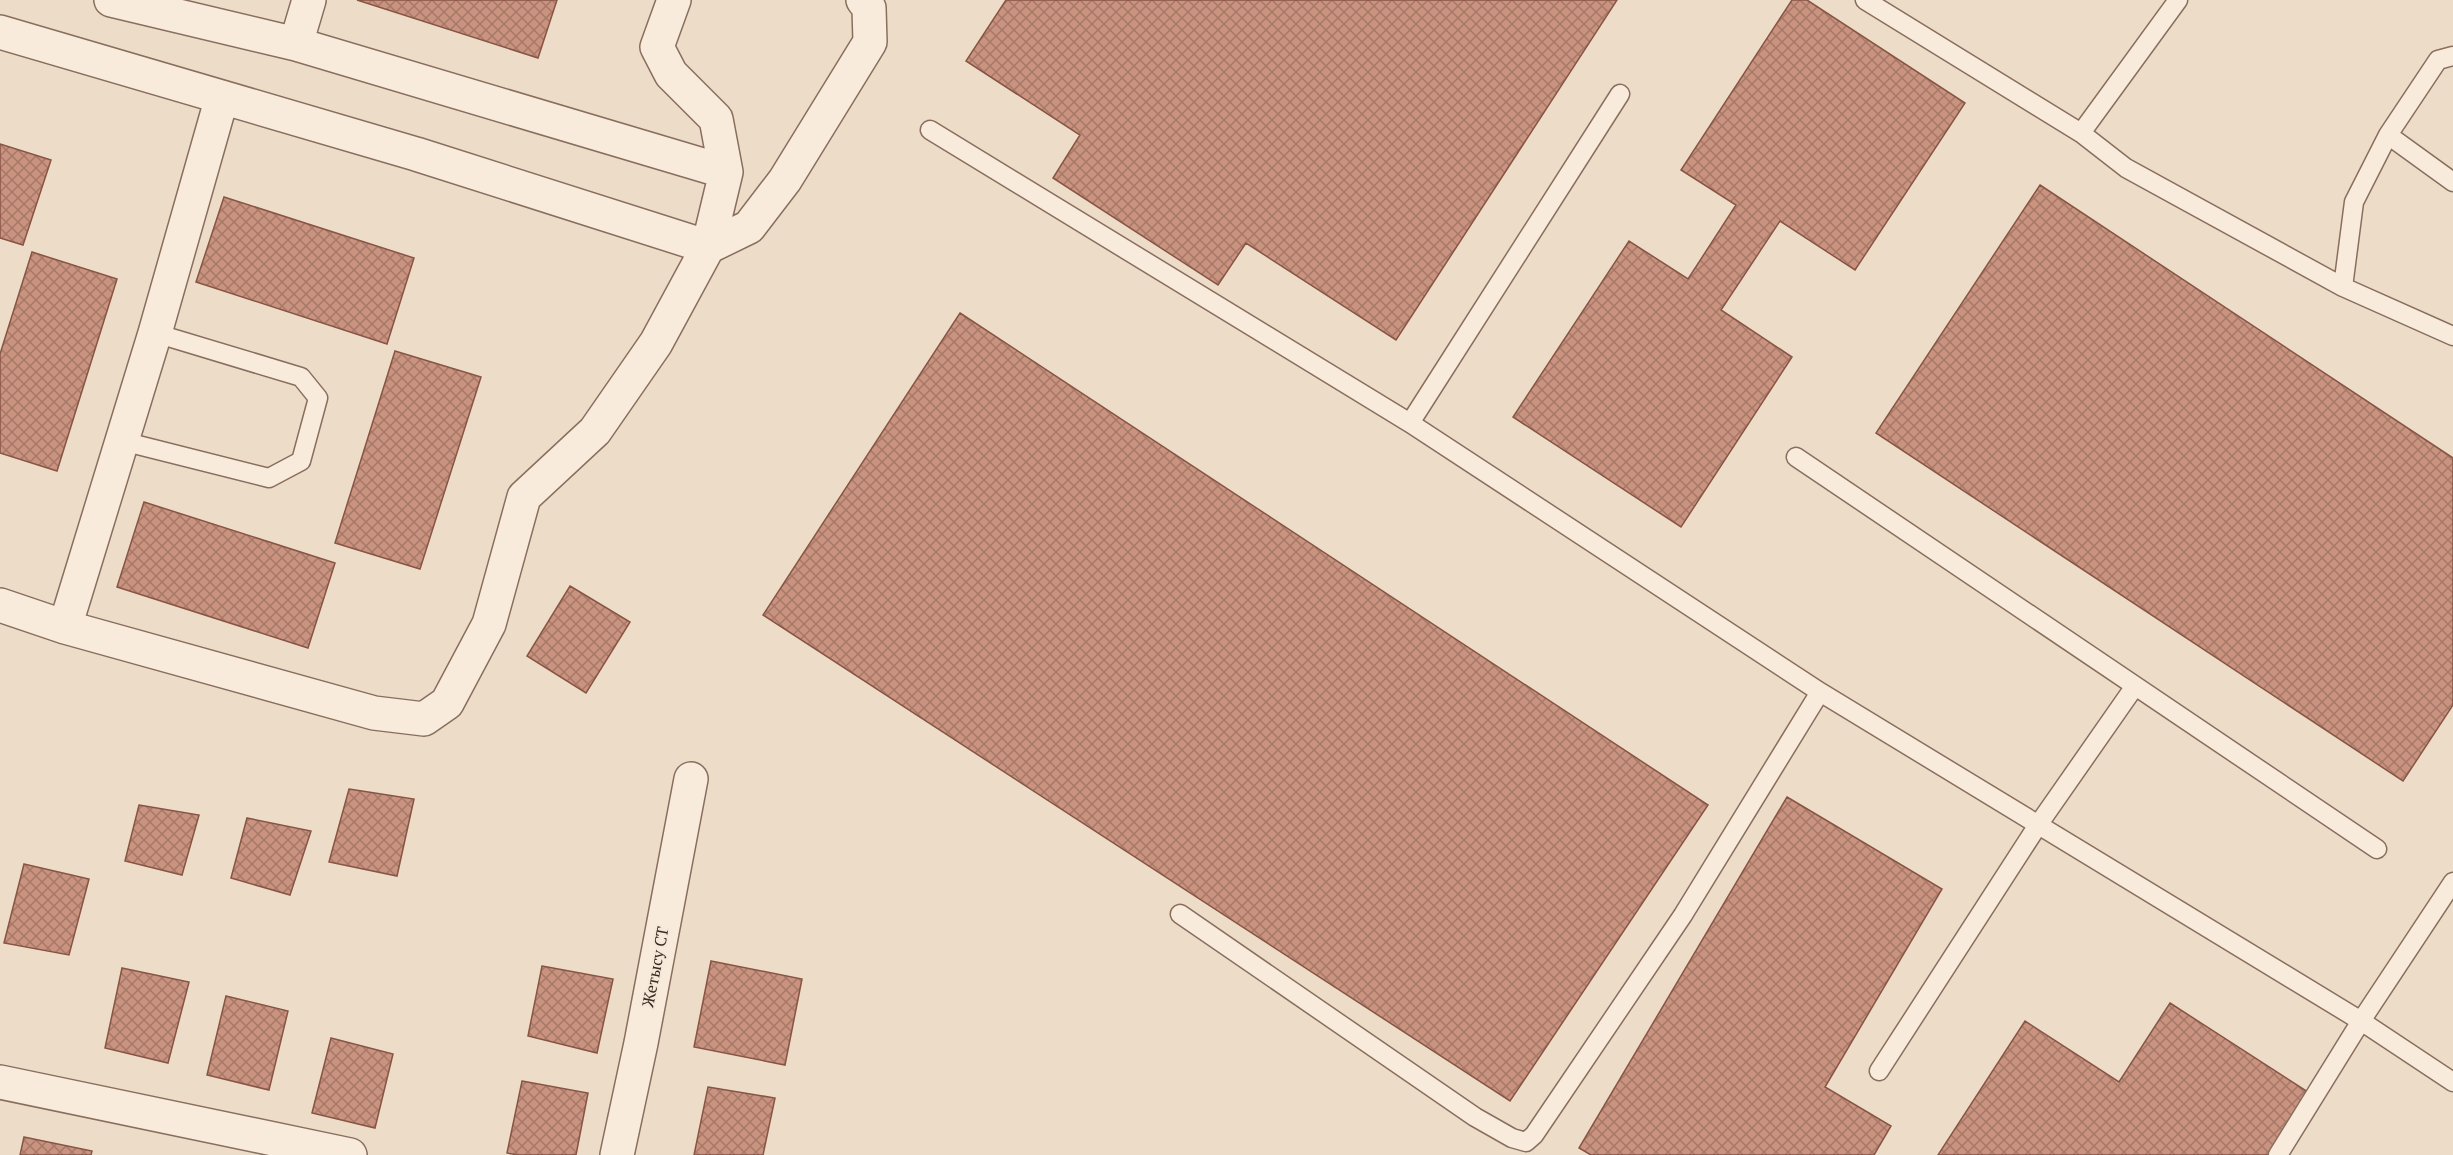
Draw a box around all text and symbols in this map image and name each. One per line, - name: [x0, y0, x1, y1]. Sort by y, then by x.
- street label: Жетысу СТ: [636, 925, 674, 1009]

